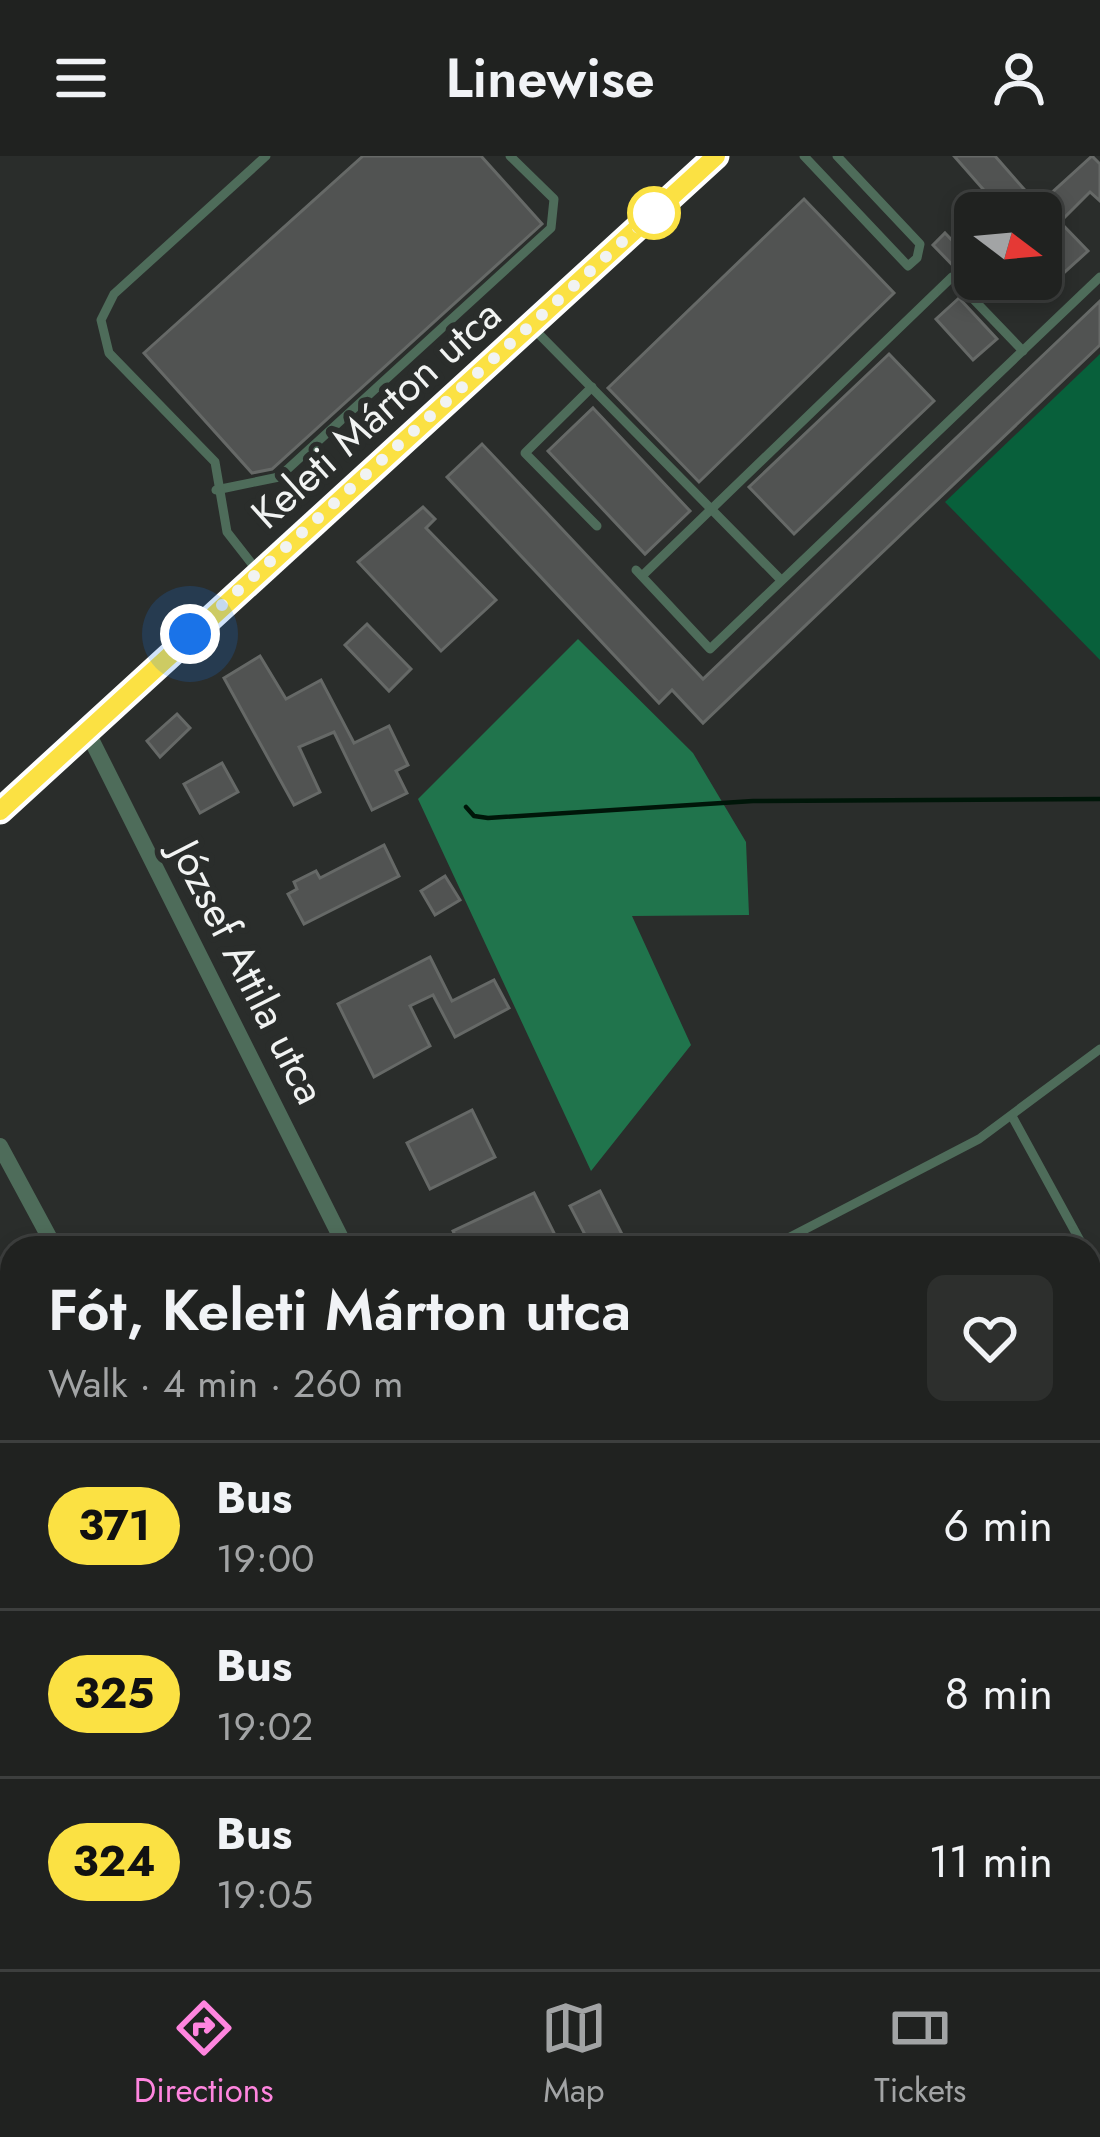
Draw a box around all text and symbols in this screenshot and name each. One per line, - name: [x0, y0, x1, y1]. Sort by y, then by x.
- text: Linewise: [445, 39, 655, 117]
- icon: menu: [48, 45, 114, 111]
- icon: person: [986, 45, 1052, 111]
- unlabelled marker: [629, 188, 679, 238]
- north arrow: [954, 192, 1062, 300]
- map controls: [954, 192, 1062, 300]
- street label: Keleti Márton utca: [237, 285, 515, 543]
- your location: [160, 604, 220, 664]
- street label: József Attila utca: [153, 825, 341, 1114]
- text: Fót, Keleti Márton utca: [48, 1269, 631, 1351]
- button: heart: [927, 1275, 1053, 1401]
- text: Walk · 4 min · 260 m: [48, 1355, 403, 1412]
- text: Bus: [216, 1465, 292, 1530]
- text: 6 min: [943, 1493, 1053, 1558]
- text: 371: [78, 1495, 150, 1556]
- text: 19:00: [216, 1530, 315, 1587]
- text: Bus: [216, 1633, 292, 1698]
- text: 8 min: [945, 1661, 1053, 1726]
- text: 325: [74, 1663, 154, 1724]
- text: 19:02: [216, 1698, 313, 1755]
- text: Bus: [216, 1801, 292, 1866]
- text: 11 min: [929, 1829, 1053, 1894]
- text: 324: [73, 1831, 155, 1892]
- text: 19:05: [216, 1866, 313, 1923]
- tab: Directions: [134, 1995, 273, 2114]
- tab: Map: [541, 1995, 607, 2114]
- tab: Tickets: [874, 1995, 966, 2114]

